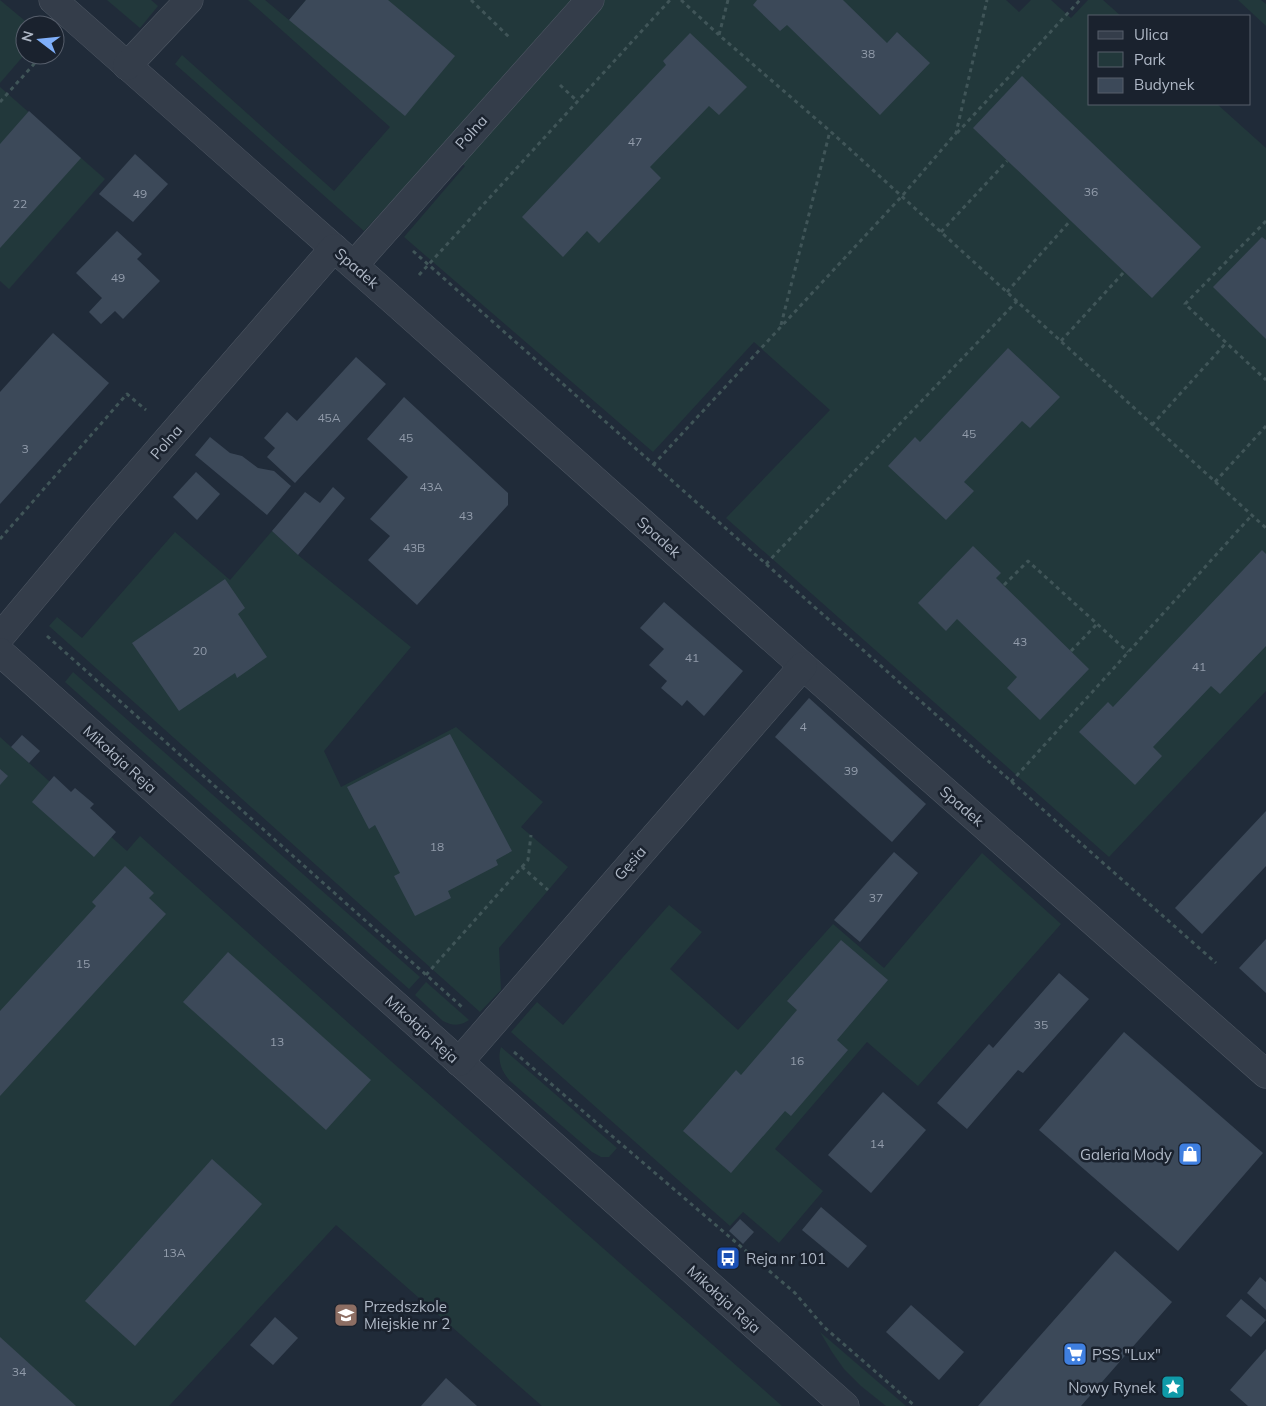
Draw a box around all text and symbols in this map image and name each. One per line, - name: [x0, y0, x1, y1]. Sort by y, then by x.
- north arrow: [15, 15, 65, 65]
- legend: [1088, 15, 1251, 105]
- text: Ulica: [1134, 25, 1168, 44]
- text: N: [17, 29, 38, 44]
- house number: 38: [861, 46, 875, 61]
- text: Park: [1134, 50, 1166, 69]
- text: Budynek: [1134, 75, 1195, 94]
- street label: Polna: [451, 111, 491, 153]
- house number: 47: [628, 134, 642, 149]
- house number: 36: [1084, 184, 1098, 199]
- house number: 49: [133, 186, 147, 201]
- house number: 22: [13, 196, 27, 211]
- street label: Spadek: [331, 244, 383, 292]
- house number: 49: [111, 270, 125, 285]
- house number: 45A: [317, 410, 341, 425]
- street label: Polna: [146, 421, 186, 463]
- house number: 45: [962, 426, 976, 441]
- house number: 45: [399, 430, 413, 445]
- house number: 3: [21, 441, 29, 456]
- house number: 43A: [419, 479, 443, 494]
- house number: 43: [459, 508, 473, 523]
- street label: Spadek: [633, 512, 685, 562]
- house number: 43B: [403, 540, 425, 555]
- house number: 43: [1013, 634, 1027, 649]
- house number: 20: [193, 643, 207, 658]
- house number: 41: [685, 650, 699, 665]
- house number: 41: [1192, 659, 1206, 674]
- house number: 4: [799, 719, 807, 734]
- street label: Mikołaja Reja: [79, 721, 161, 797]
- house number: 39: [844, 763, 858, 778]
- street label: Spadek: [936, 782, 988, 830]
- house number: 18: [430, 839, 444, 854]
- street label: Gęsia: [610, 842, 650, 884]
- house number: 37: [869, 890, 883, 905]
- house number: 15: [76, 956, 90, 971]
- street label: Mikołaja Reja: [381, 991, 463, 1067]
- house number: 35: [1034, 1017, 1048, 1032]
- house number: 13: [270, 1034, 284, 1049]
- house number: 16: [790, 1053, 804, 1068]
- house number: 14: [870, 1136, 884, 1151]
- shop icon: Galeria Mody: [1177, 1141, 1203, 1167]
- place label: Galeria Mody: [1080, 1145, 1172, 1164]
- house number: 13A: [162, 1245, 186, 1260]
- bus stop icon: Reja nr 101: [715, 1245, 741, 1271]
- place label: Reja nr 101: [746, 1249, 826, 1268]
- street label: Mikołaja Reja: [683, 1261, 765, 1337]
- place label: Przedszkole Miejskie nr 2: [364, 1297, 450, 1333]
- school or university icon: Przedszkole Miejskie nr 2: [333, 1302, 359, 1328]
- supermarket icon: PSS "Lux": [1062, 1341, 1088, 1367]
- place label: PSS "Lux": [1092, 1345, 1161, 1364]
- house number: 34: [12, 1364, 26, 1379]
- place icon: Nowy Rynek: [1160, 1374, 1186, 1400]
- place label: Nowy Rynek: [1068, 1378, 1156, 1397]

